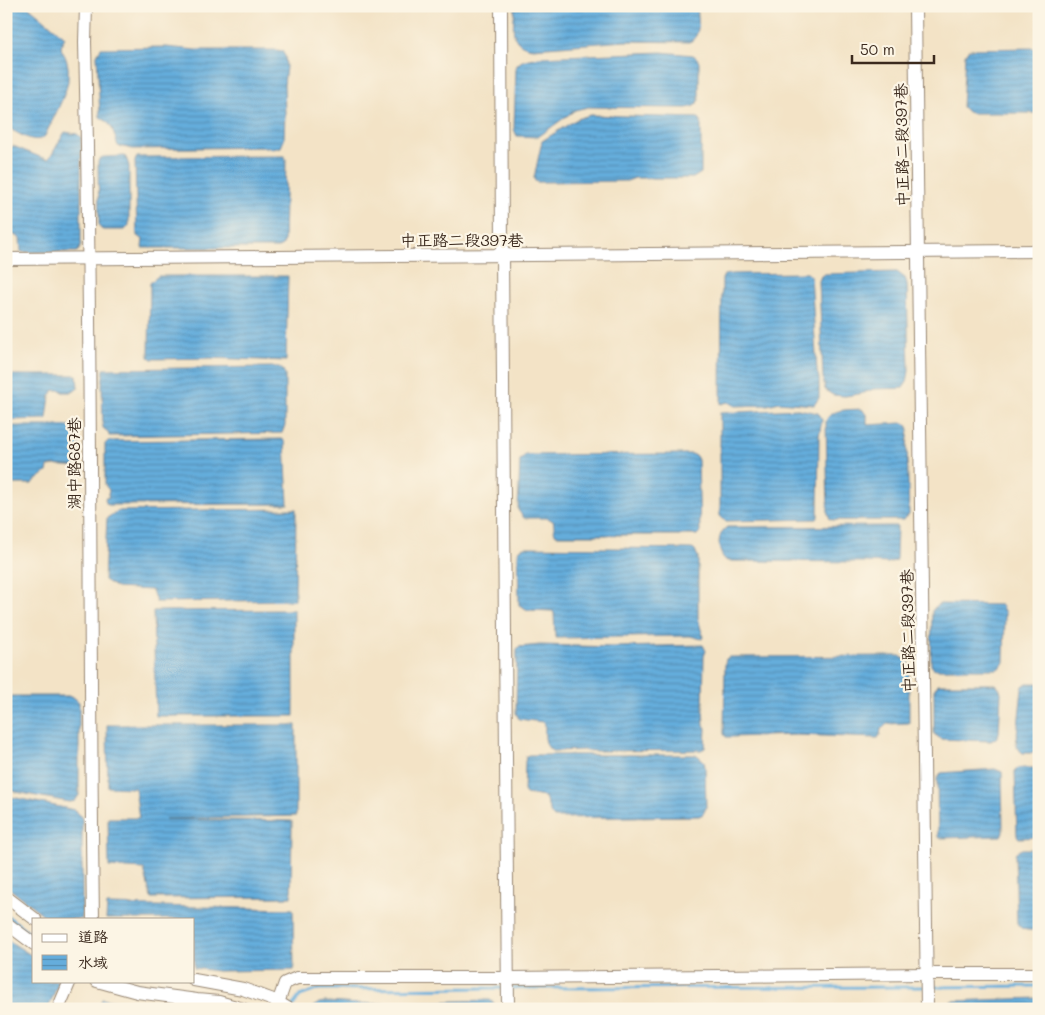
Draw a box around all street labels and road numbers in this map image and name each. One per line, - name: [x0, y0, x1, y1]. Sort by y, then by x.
- street label: 中正路二段397巷: [889, 83, 913, 207]
- street label: 中正路二段397巷: [400, 229, 524, 250]
- street label: 湖中路687巷: [63, 417, 84, 509]
- street label: 中正路二段397巷: [895, 569, 919, 693]

